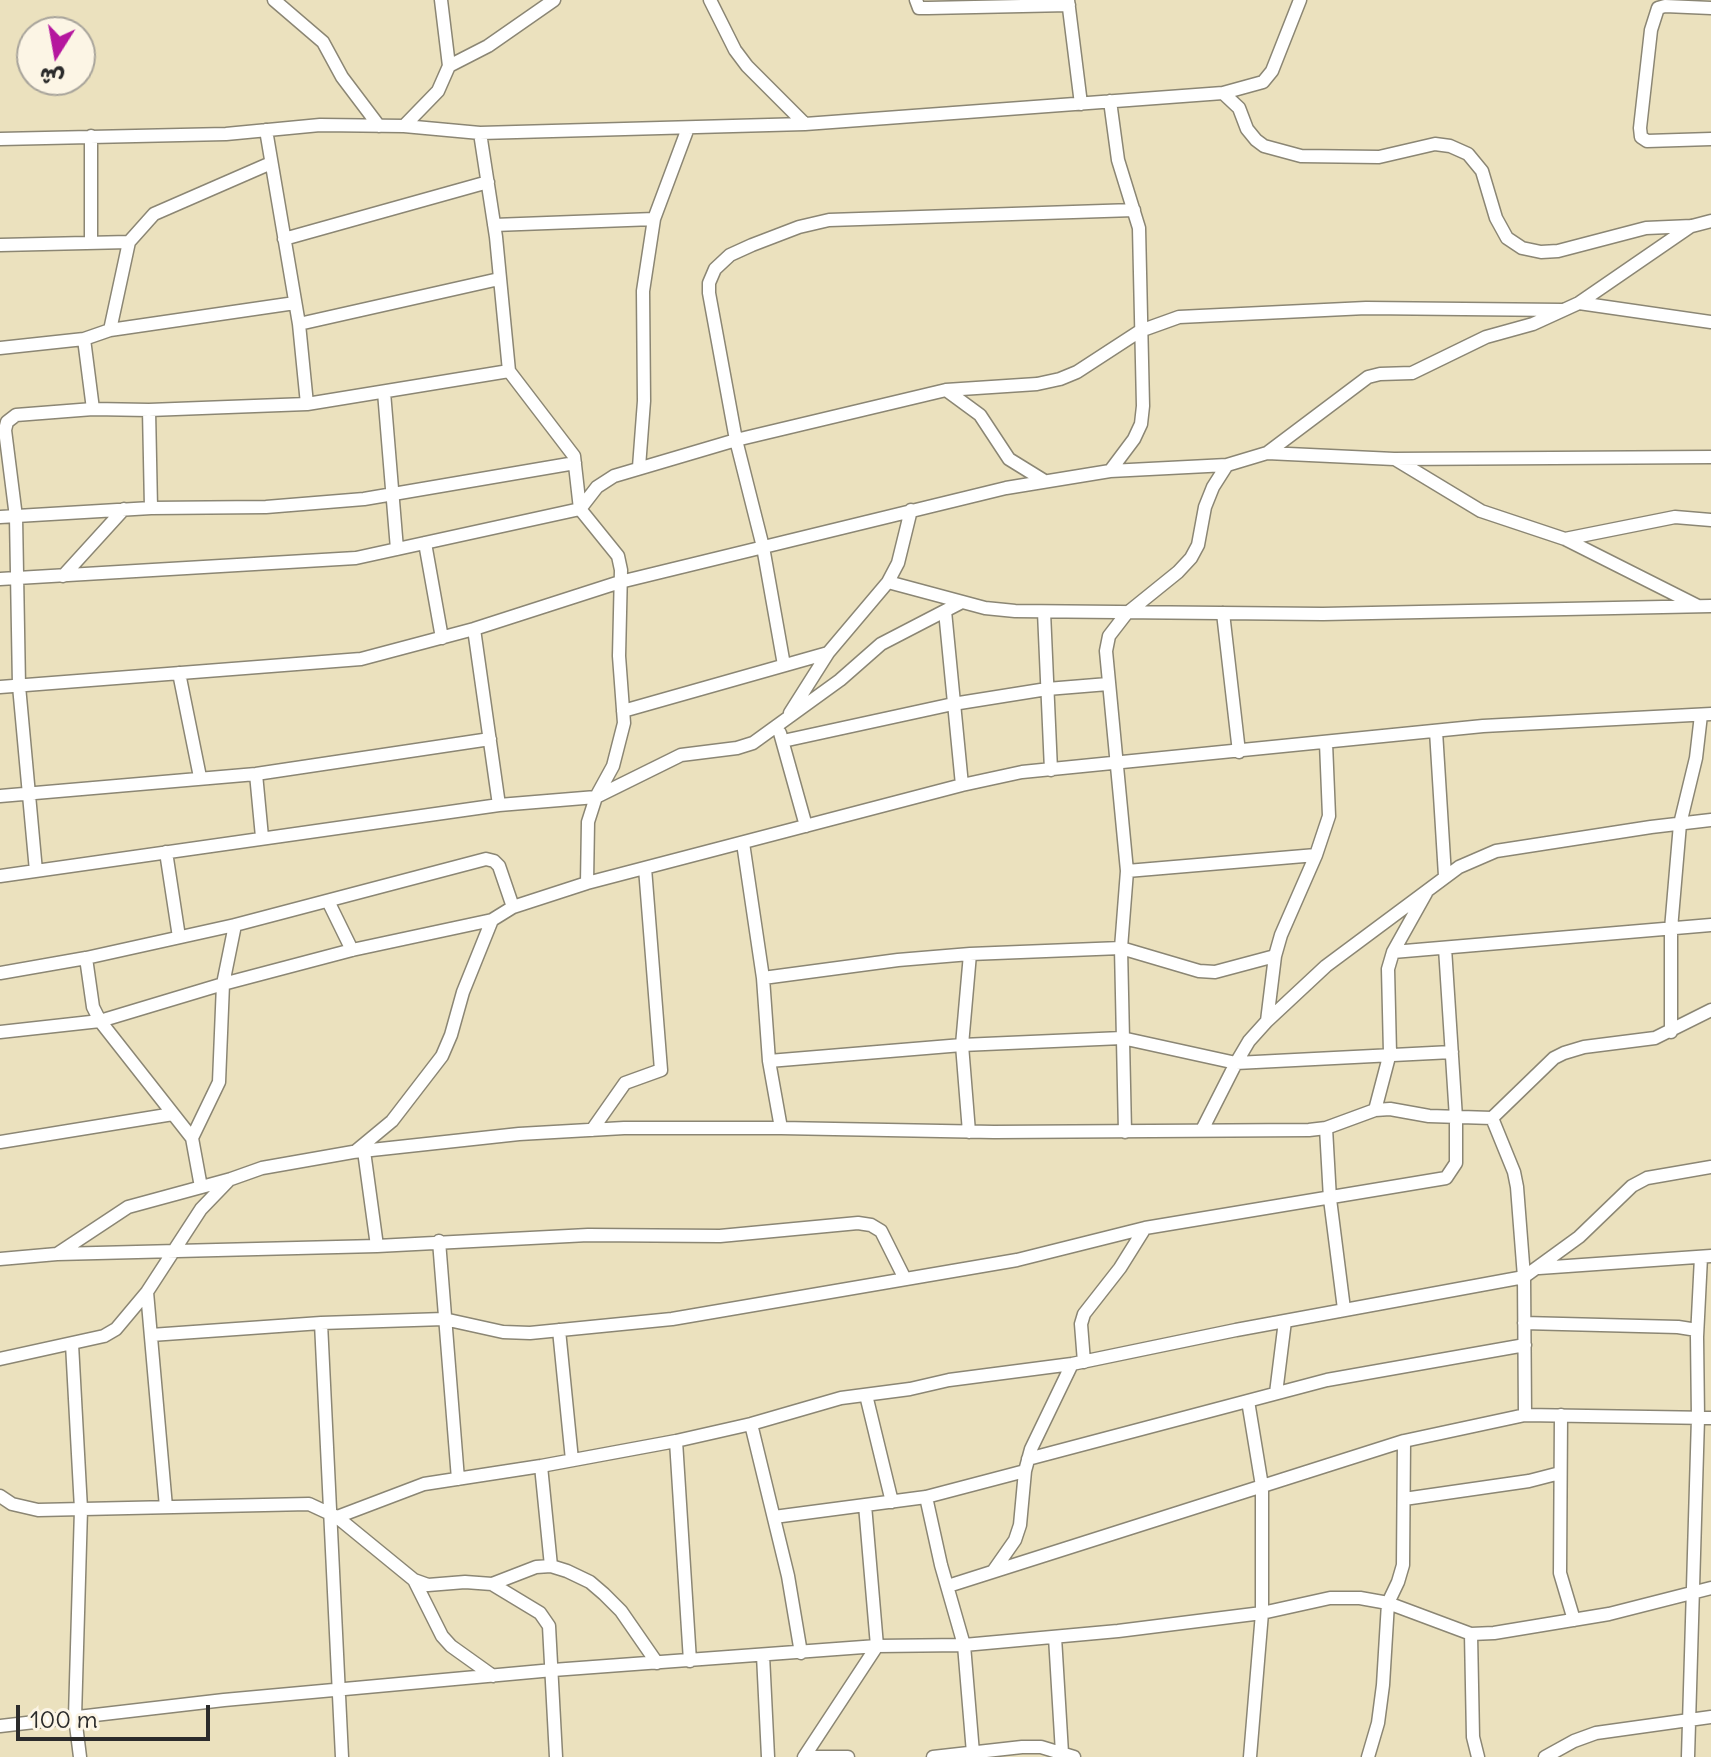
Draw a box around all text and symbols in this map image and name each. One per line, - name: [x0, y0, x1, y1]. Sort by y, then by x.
- north arrow: [16, 16, 96, 96]
- text: ش: [37, 62, 66, 94]
- scale bar: [20, 1689, 214, 1739]
- text: 100 m: [30, 1704, 98, 1734]

